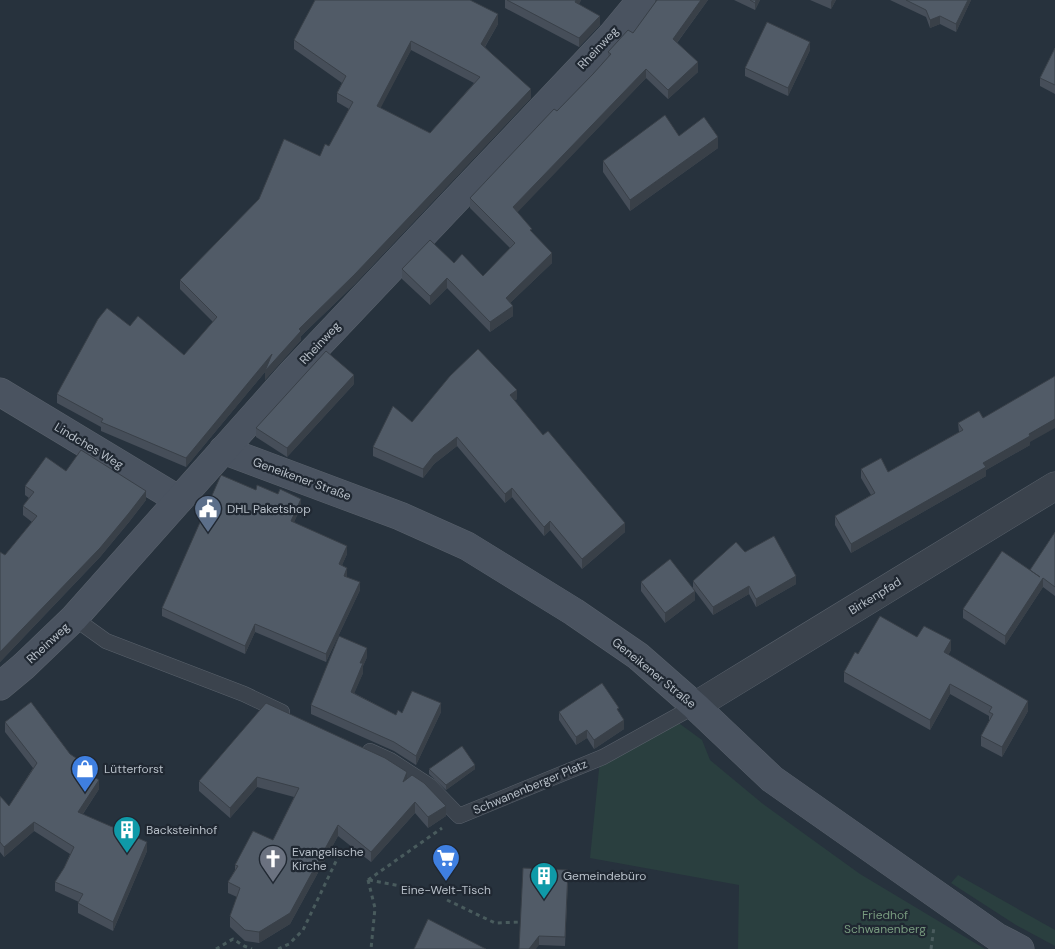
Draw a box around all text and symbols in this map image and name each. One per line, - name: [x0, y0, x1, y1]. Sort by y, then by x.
- street label: Rheinweg: [574, 23, 622, 73]
- street label: Rheinweg: [296, 318, 344, 368]
- street label: Lindches Weg: [51, 419, 127, 473]
- street label: Geneikener Straße: [251, 454, 354, 504]
- public building icon: DHL Paketshop: [193, 494, 223, 533]
- place label: DHL Paketshop: [227, 501, 311, 517]
- street label: Birkenpfad: [846, 574, 904, 618]
- street label: Rheinweg: [23, 619, 73, 667]
- street label: Geneikener Straße: [609, 634, 699, 712]
- shop icon: Lütterforst: [70, 754, 100, 793]
- street label: Schwanenberger Platz: [470, 756, 590, 818]
- place label: Lütterforst: [104, 761, 164, 777]
- building icon: Backsteinhof: [112, 815, 142, 854]
- place label: Backsteinhof: [146, 822, 217, 838]
- supermarket icon: Eine-Welt-Tisch: [431, 843, 461, 882]
- church icon: Evangelische Kirche: [258, 844, 288, 883]
- place label: Evangelische Kirche: [292, 844, 364, 874]
- building icon: Gemeindebüro: [529, 861, 559, 900]
- place label: Gemeindebüro: [563, 868, 646, 884]
- place label: Eine-Welt-Tisch: [401, 882, 491, 898]
- park label: Friedhof Schwanenberg: [844, 907, 926, 937]

